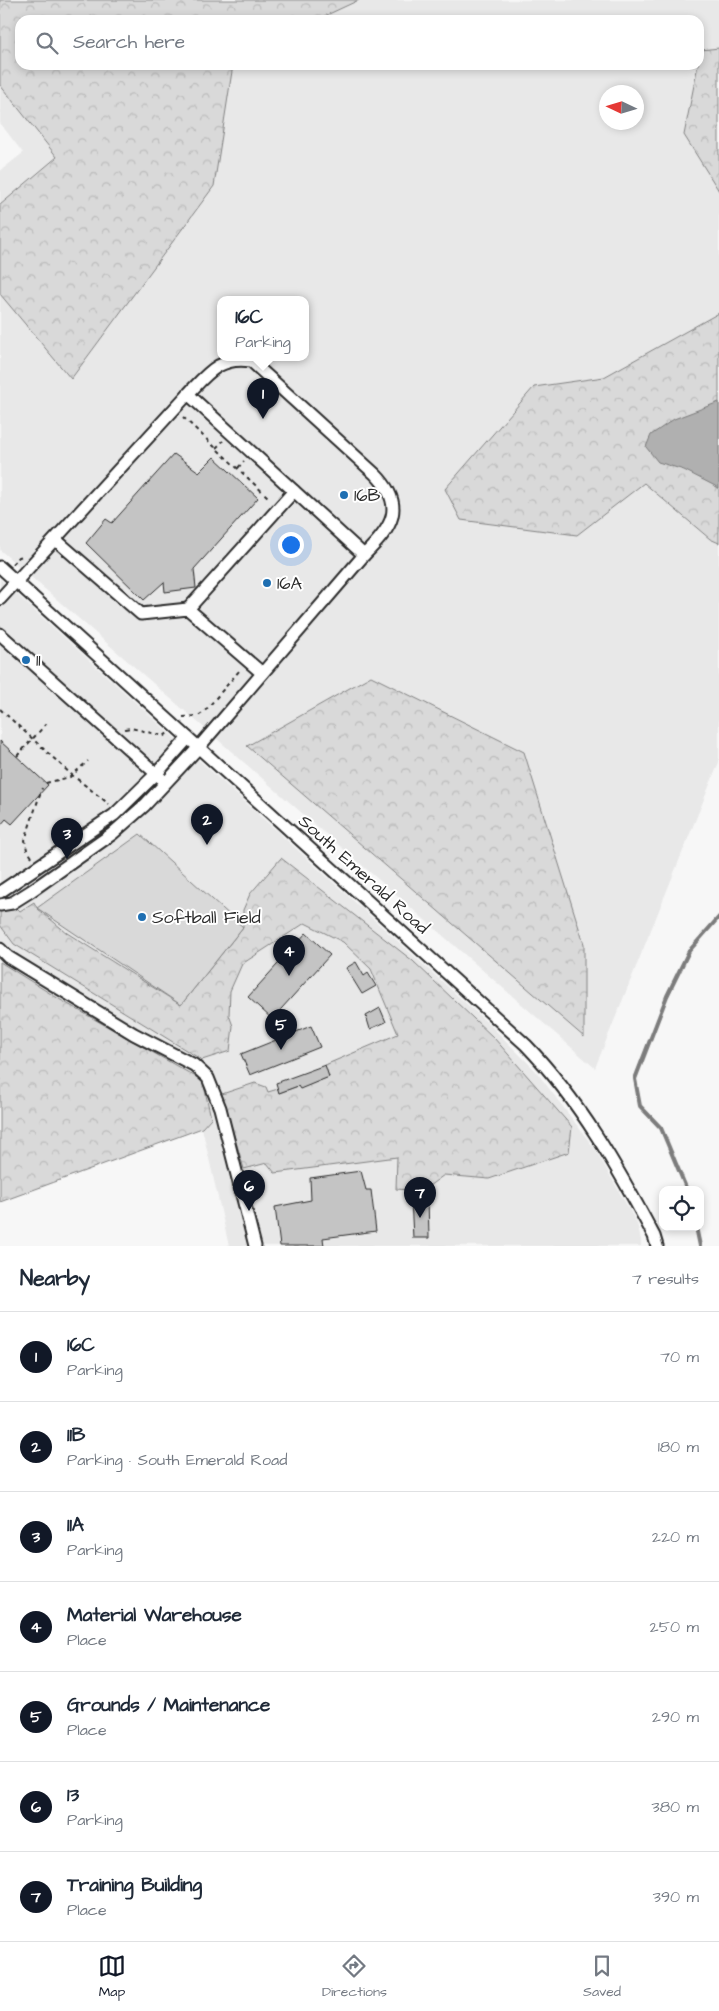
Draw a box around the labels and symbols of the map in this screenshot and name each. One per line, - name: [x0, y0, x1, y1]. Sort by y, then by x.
- north arrow: [599, 85, 644, 130]
- pin: 1: [247, 378, 279, 419]
- place label: 16B: [354, 483, 381, 508]
- marker: 16B: [338, 489, 350, 501]
- your location: [278, 532, 304, 558]
- place label: 16A: [277, 571, 303, 596]
- marker: 16A: [261, 577, 273, 589]
- place label: 11: [36, 648, 41, 673]
- marker: 11: [20, 654, 32, 666]
- pin: 2: [191, 804, 223, 845]
- street label: South Emerald Road: [293, 809, 435, 940]
- pin: 3: [51, 818, 83, 859]
- place label: Softball Field: [152, 905, 261, 930]
- marker: Softball Field: [136, 911, 148, 923]
- pin: 4: [273, 935, 305, 976]
- pin: 5: [265, 1009, 297, 1050]
- pin: 6: [233, 1170, 265, 1211]
- pin: 7: [404, 1177, 436, 1218]

